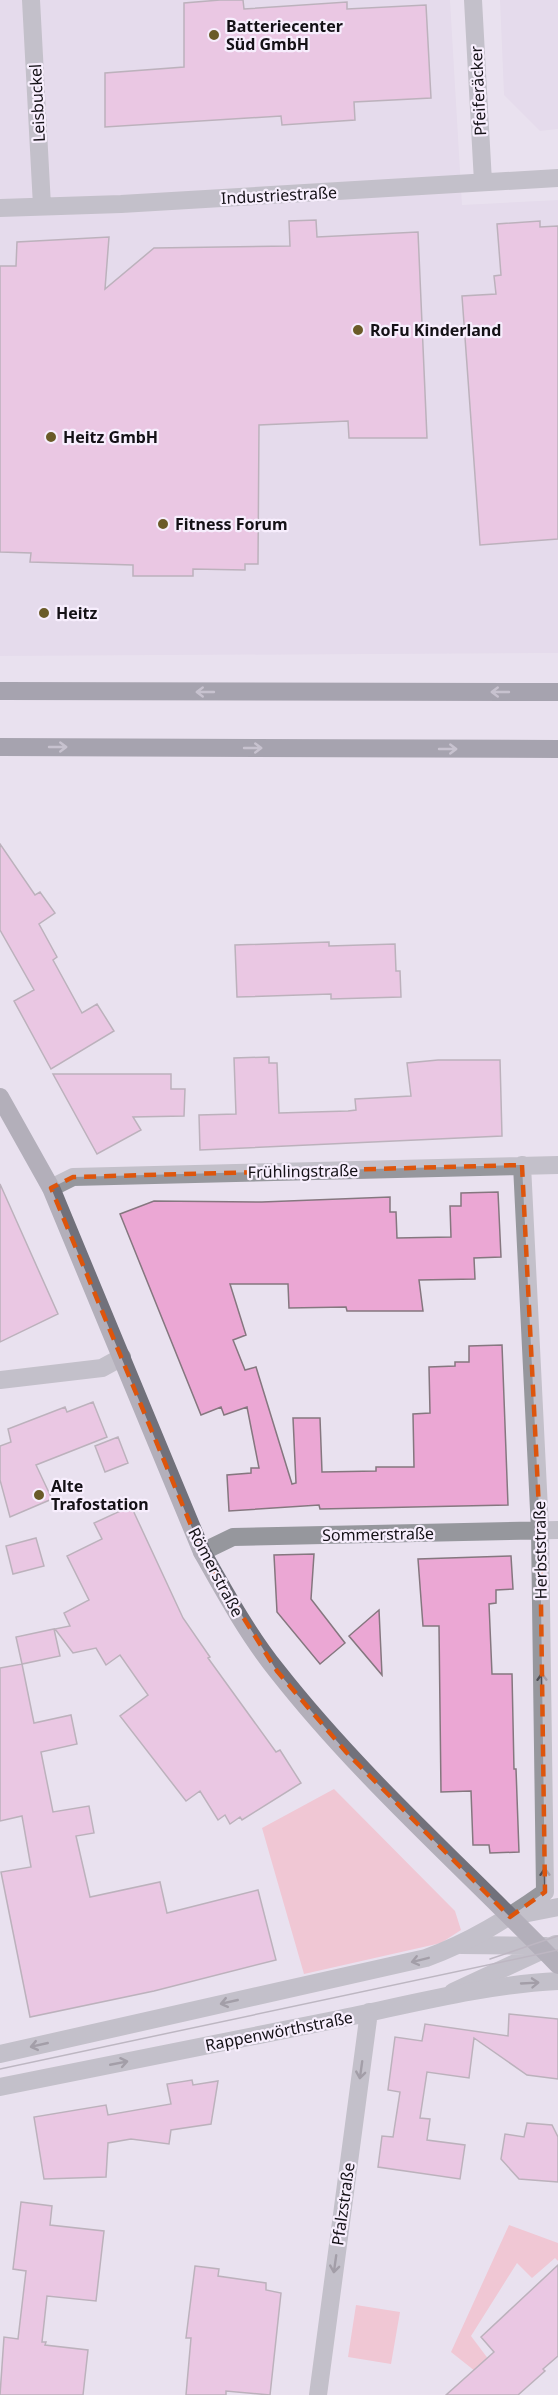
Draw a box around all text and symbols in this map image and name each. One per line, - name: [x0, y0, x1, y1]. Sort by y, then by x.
- place label: Batteriecenter Süd GmbH: [226, 15, 343, 55]
- marker: Batteriecenter Süd GmbH: [207, 28, 221, 42]
- street label: Pfeiferäcker: [465, 45, 491, 137]
- street label: Leisbuckel: [24, 63, 50, 143]
- street label: Industriestraße: [220, 181, 338, 209]
- place label: RoFu Kinderland: [370, 319, 501, 341]
- marker: RoFu Kinderland: [351, 323, 365, 337]
- place label: Heitz GmbH: [63, 426, 158, 448]
- marker: Heitz GmbH: [44, 430, 58, 444]
- place label: Fitness Forum: [175, 513, 288, 535]
- marker: Fitness Forum: [156, 517, 170, 531]
- place label: Heitz: [56, 602, 98, 624]
- marker: Heitz: [37, 606, 51, 620]
- one-way arrow: [196, 686, 216, 698]
- one-way arrow: [490, 686, 510, 698]
- one-way arrow: [48, 741, 68, 753]
- one-way arrow: [243, 742, 263, 754]
- one-way arrow: [438, 743, 458, 755]
- street label: Frühlingstraße: [248, 1159, 358, 1183]
- place label: Alte Trafostation: [51, 1475, 149, 1515]
- marker: Alte Trafostation: [32, 1488, 46, 1502]
- street label: Herbststraße: [528, 1501, 552, 1599]
- street label: Sommerstraße: [322, 1522, 434, 1546]
- street label: Römerstraße: [183, 1524, 249, 1620]
- one-way arrow: [536, 1672, 548, 1692]
- one-way arrow: [539, 1867, 551, 1887]
- one-way arrow: [410, 1954, 429, 1966]
- one-way arrow: [519, 1977, 539, 1988]
- one-way arrow: [220, 1997, 239, 2009]
- street label: Rappenwörthstraße: [203, 2006, 355, 2056]
- one-way arrow: [30, 2040, 49, 2051]
- one-way arrow: [109, 2057, 128, 2068]
- one-way arrow: [356, 2060, 367, 2080]
- street label: Pfalzstraße: [326, 2161, 360, 2247]
- one-way arrow: [330, 2253, 341, 2273]

